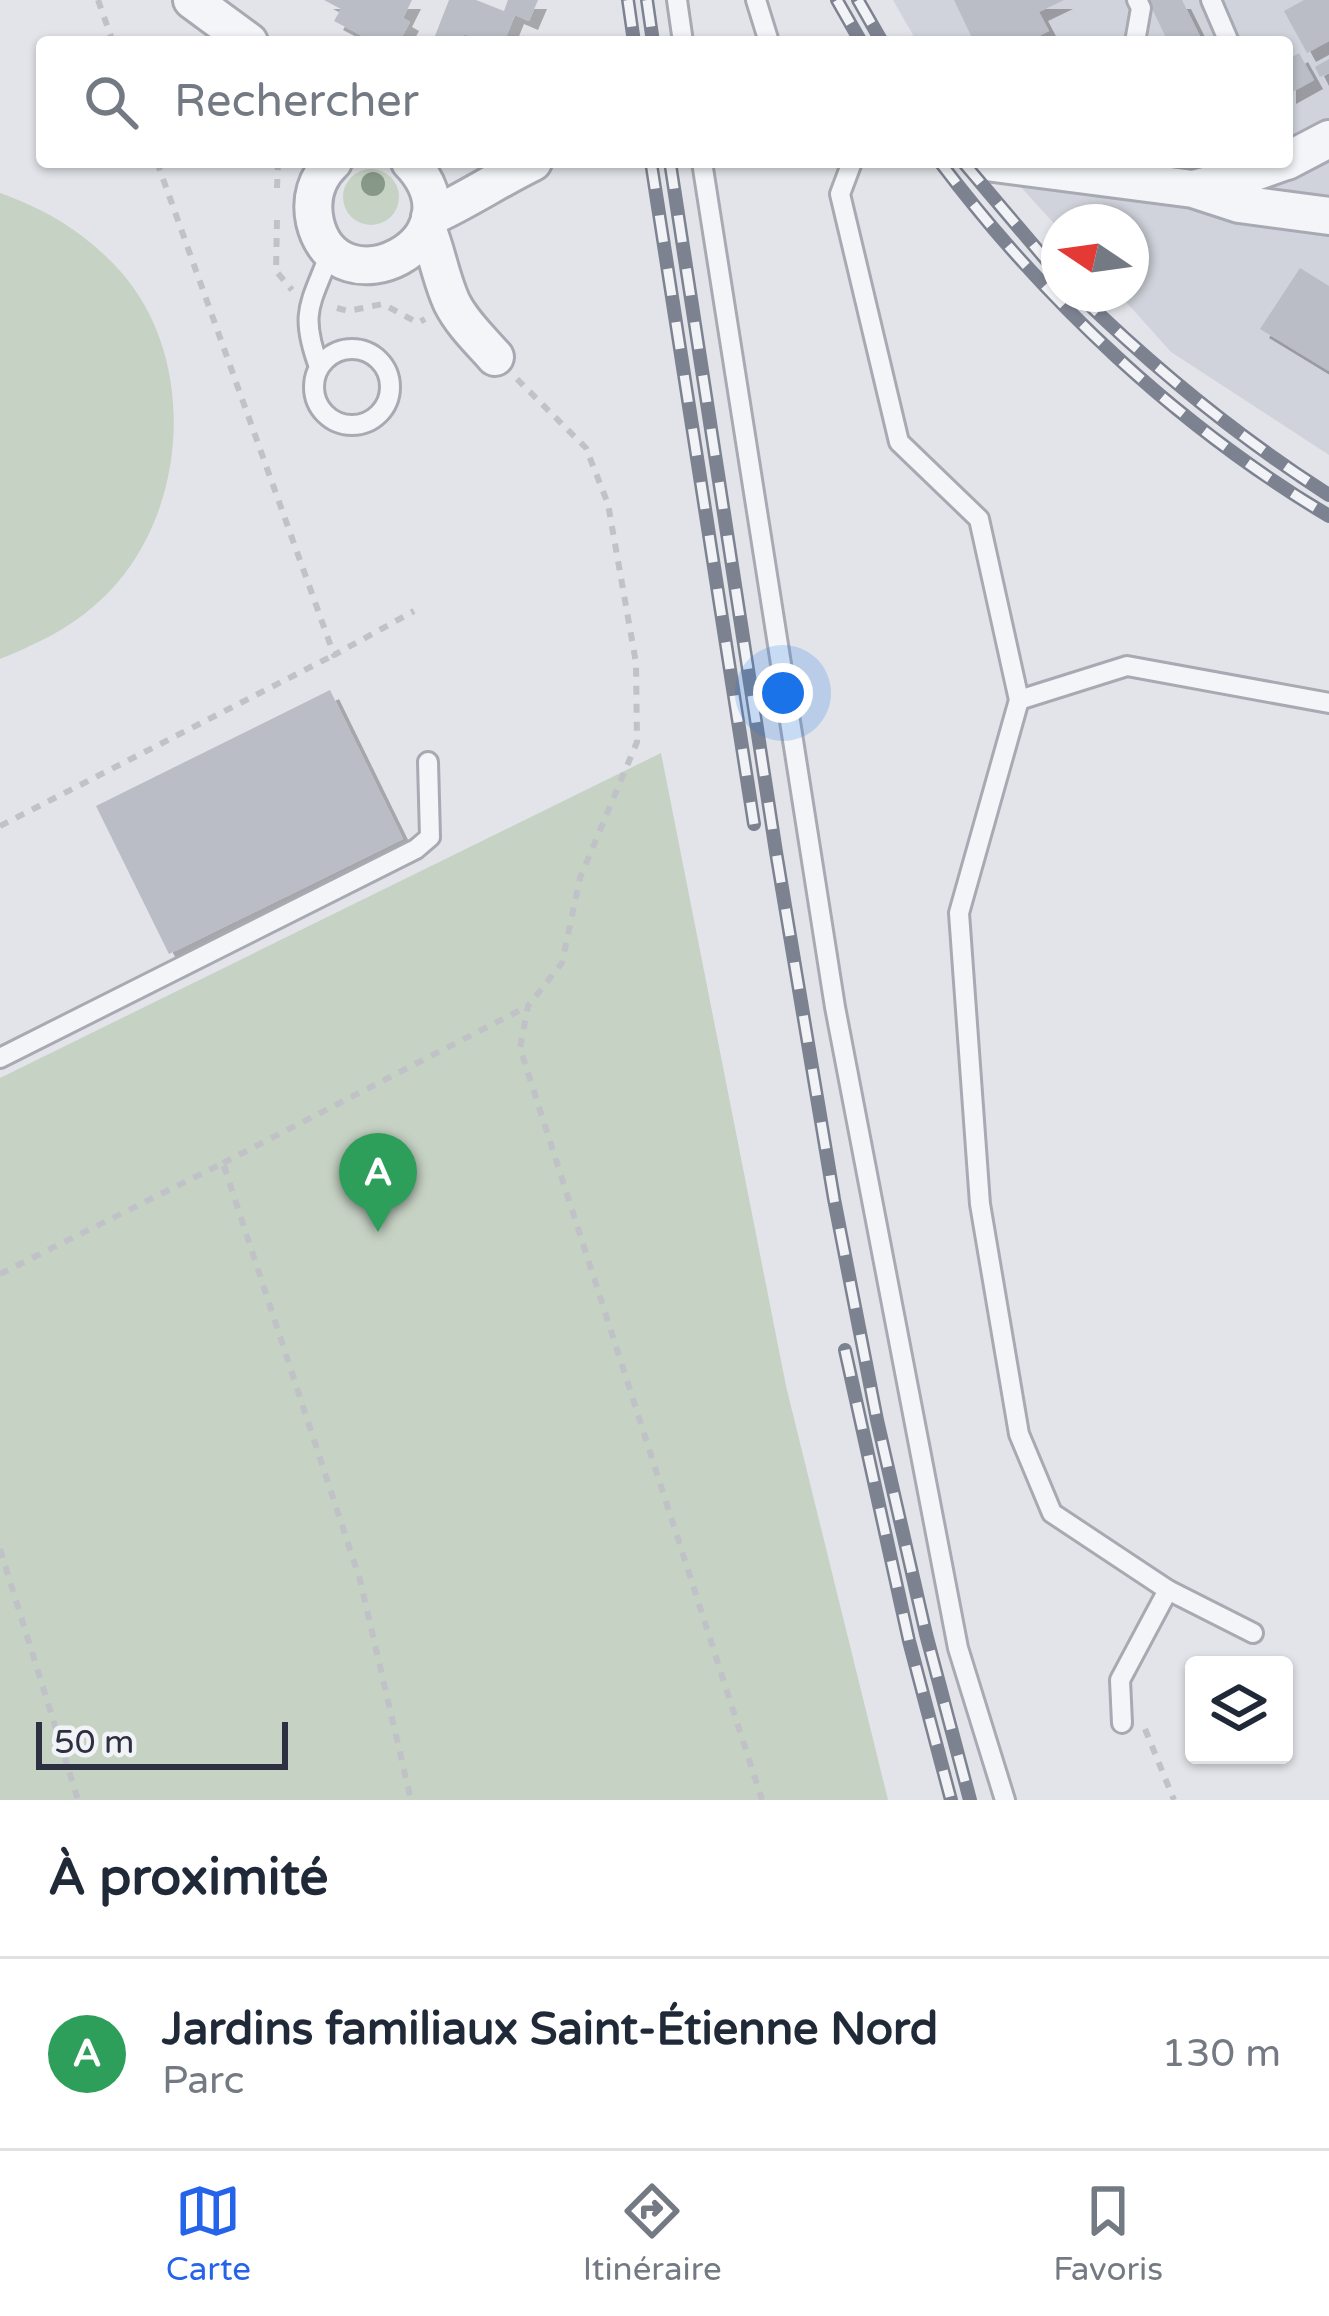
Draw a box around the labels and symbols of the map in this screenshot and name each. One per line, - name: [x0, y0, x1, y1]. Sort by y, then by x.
- north arrow: [1041, 204, 1149, 312]
- your location: [753, 663, 813, 723]
- pin: A: [339, 1133, 417, 1232]
- scale bar: [36, 1716, 288, 1769]

